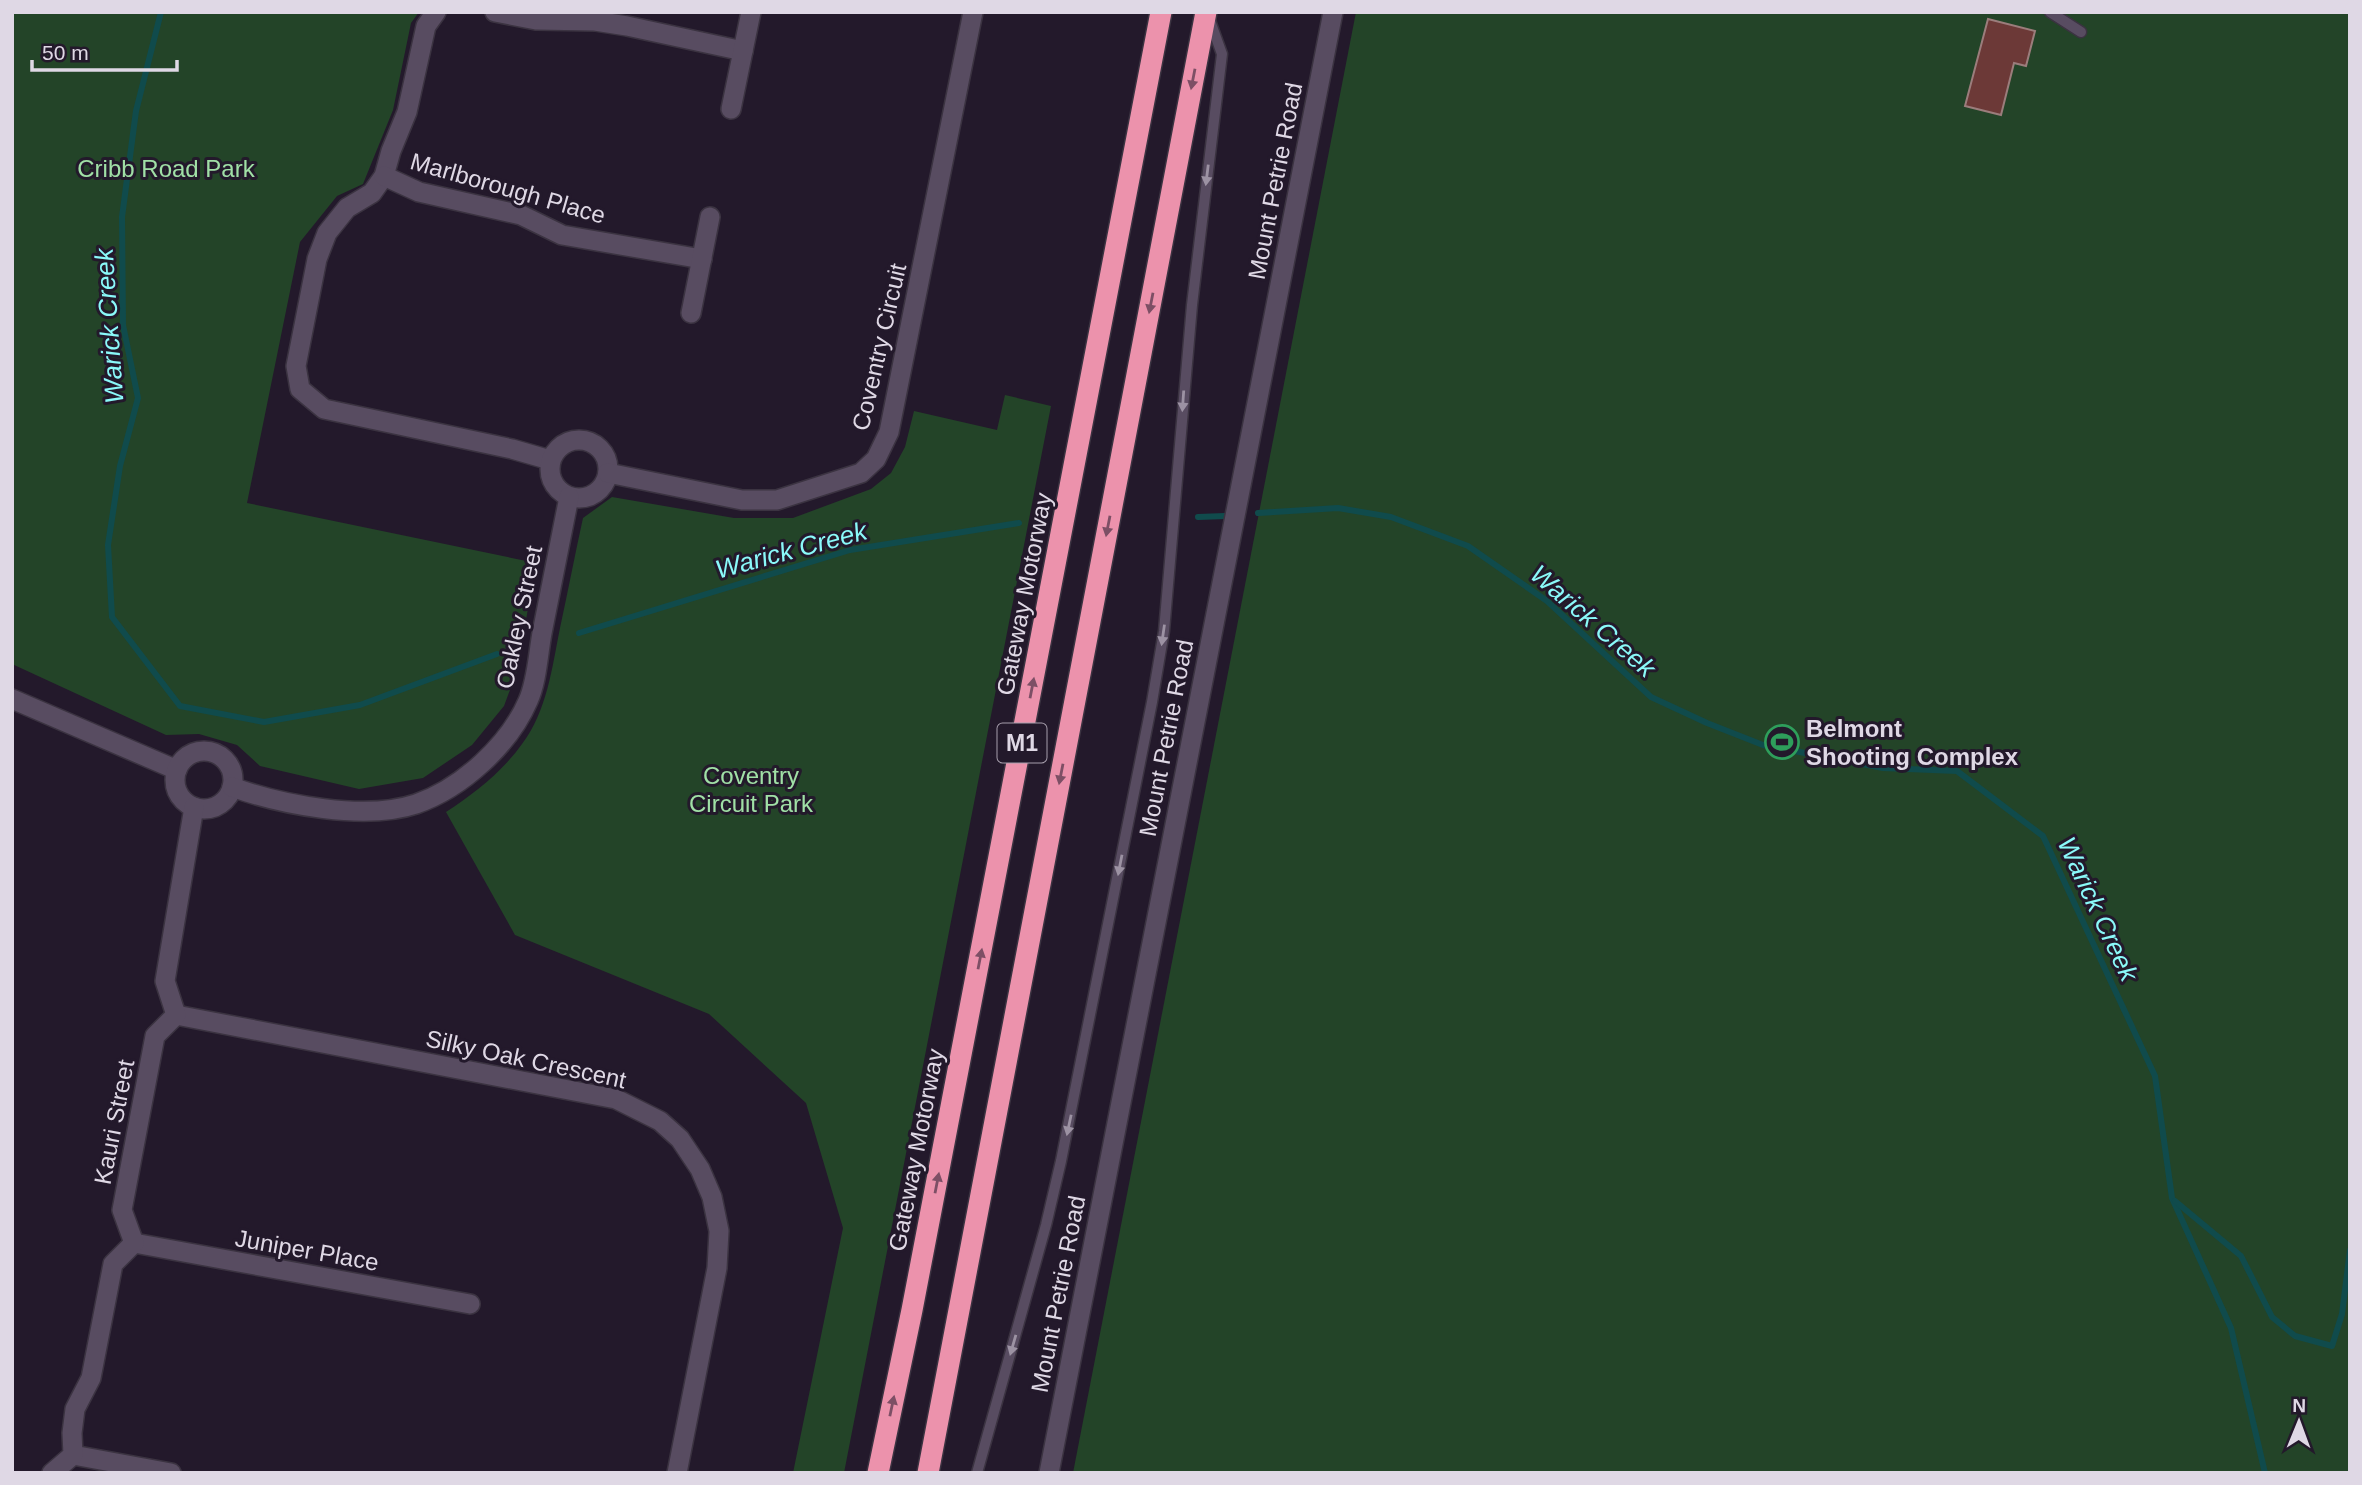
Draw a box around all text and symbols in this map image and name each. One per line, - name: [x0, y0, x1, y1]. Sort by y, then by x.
- scale bar: [32, 28, 177, 72]
- text: 50 m: [42, 41, 89, 64]
- one-way arrow: [1187, 68, 1198, 90]
- street label: Mount Petrie Road: [1243, 80, 1307, 282]
- street label: Marlborough Place: [407, 147, 609, 229]
- park label: Cribb Road Park: [77, 155, 256, 182]
- one-way arrow: [1202, 164, 1213, 186]
- water label: Warick Creek: [88, 245, 129, 405]
- street label: Coventry Circuit: [847, 260, 911, 433]
- one-way arrow: [1145, 292, 1156, 314]
- one-way arrow: [1177, 390, 1188, 412]
- street label: Gateway Motorway: [991, 491, 1057, 697]
- water label: Warick Creek: [712, 515, 872, 585]
- one-way arrow: [1103, 515, 1114, 537]
- street label: Oakley Street: [491, 543, 547, 691]
- water label: Warick Creek: [1524, 559, 1663, 685]
- one-way arrow: [1157, 624, 1168, 646]
- street label: Mount Petrie Road: [1134, 637, 1198, 839]
- one-way arrow: [1027, 677, 1038, 699]
- place label: Belmont Shooting Complex: [1806, 715, 2019, 770]
- road number: M1: [998, 723, 1046, 762]
- sports icon: Belmont Shooting Complex: [1763, 723, 1801, 761]
- park label: Coventry Circuit Park: [689, 762, 814, 817]
- one-way arrow: [1056, 763, 1067, 785]
- water label: Warick Creek: [2052, 832, 2145, 988]
- one-way arrow: [1115, 854, 1126, 876]
- one-way arrow: [975, 948, 986, 970]
- street label: Silky Oak Crescent: [423, 1025, 629, 1093]
- street label: Gateway Motorway: [883, 1047, 949, 1253]
- street label: Kauri Street: [89, 1057, 139, 1187]
- one-way arrow: [1063, 1114, 1074, 1136]
- one-way arrow: [931, 1172, 942, 1194]
- street label: Mount Petrie Road: [1026, 1193, 1090, 1395]
- street label: Juniper Place: [233, 1224, 381, 1276]
- one-way arrow: [1007, 1335, 1017, 1356]
- north arrow: [2264, 1387, 2334, 1457]
- one-way arrow: [887, 1395, 898, 1417]
- text: N: [2292, 1395, 2306, 1416]

